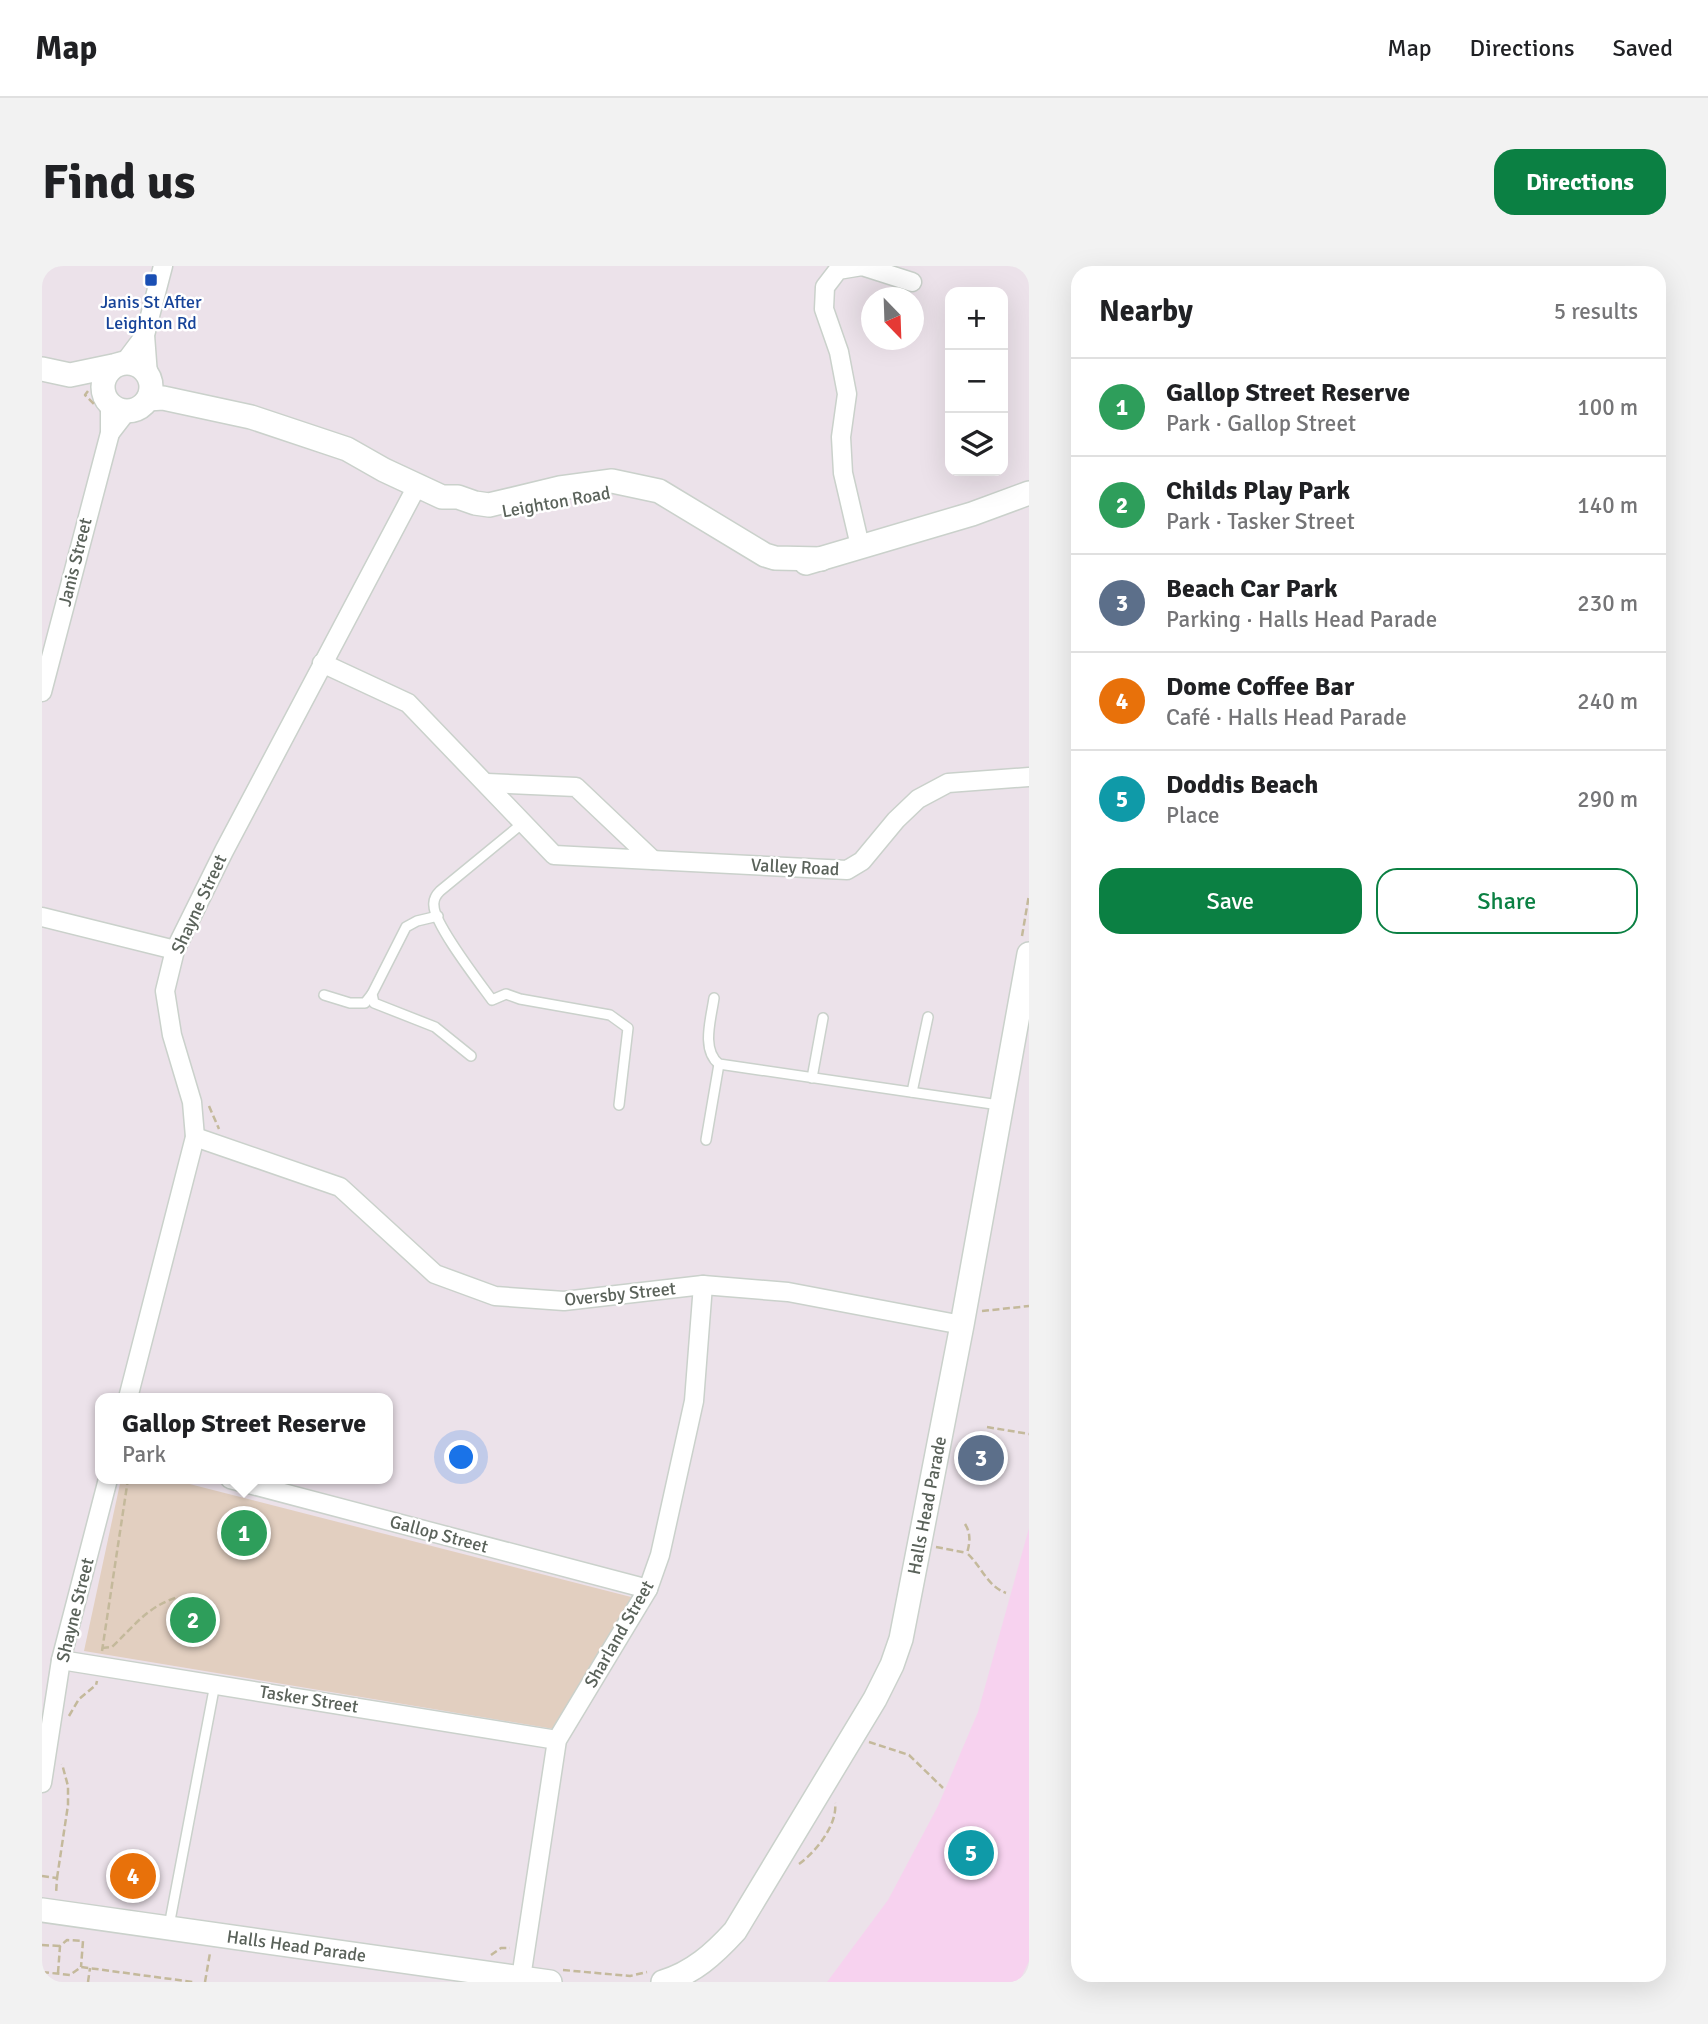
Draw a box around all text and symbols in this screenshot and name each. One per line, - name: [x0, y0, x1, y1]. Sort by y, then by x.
- text: Map: [35, 28, 97, 69]
- text: Map: [1387, 33, 1432, 63]
- text: Directions: [1470, 33, 1575, 63]
- text: Saved: [1613, 33, 1673, 63]
- button: Directions: [1494, 149, 1666, 215]
- text: Find us: [42, 152, 195, 212]
- marker: Janis St After Leighton Rd: [143, 272, 159, 288]
- north arrow: [861, 287, 924, 350]
- map controls: [945, 287, 1008, 476]
- button: +: [945, 287, 1008, 350]
- place label: Janis St After Leighton Rd: [100, 291, 202, 334]
- text: Nearby: [1099, 293, 1193, 330]
- text: 5 results: [1554, 297, 1638, 326]
- button: −: [945, 350, 1008, 413]
- text: Gallop Street Reserve: [1166, 377, 1410, 409]
- text: 1: [1116, 393, 1128, 422]
- text: 100 m: [1577, 393, 1638, 422]
- text: Park · Gallop Street: [1166, 409, 1356, 438]
- button: layers: [945, 413, 1008, 476]
- text: Childs Play Park: [1166, 475, 1350, 507]
- street label: Leighton Road: [500, 482, 612, 522]
- text: 2: [1116, 491, 1128, 520]
- text: 140 m: [1577, 491, 1638, 520]
- text: Park · Tasker Street: [1166, 507, 1355, 536]
- street label: Janis Street: [53, 516, 97, 608]
- text: Beach Car Park: [1166, 573, 1338, 605]
- text: 3: [1116, 589, 1128, 618]
- text: 230 m: [1577, 589, 1638, 618]
- text: Parking · Halls Head Parade: [1166, 605, 1437, 634]
- text: Dome Coffee Bar: [1166, 671, 1354, 703]
- text: 4: [1116, 687, 1128, 716]
- text: 240 m: [1577, 687, 1638, 716]
- text: Café · Halls Head Parade: [1166, 703, 1407, 732]
- text: Doddis Beach: [1166, 769, 1318, 801]
- text: 5: [1116, 785, 1128, 814]
- text: 290 m: [1577, 785, 1638, 814]
- text: Place: [1166, 801, 1220, 830]
- street label: Shayne Street: [166, 851, 232, 957]
- street label: Valley Road: [750, 854, 840, 880]
- button: Save: [1099, 868, 1362, 934]
- button: Share: [1376, 868, 1638, 934]
- street label: Oversby Street: [563, 1277, 677, 1311]
- popup: [95, 1393, 393, 1484]
- text: Gallop Street Reserve: [122, 1408, 366, 1440]
- pin: 3: [958, 1432, 1004, 1484]
- street label: Halls Head Parade: [903, 1434, 951, 1576]
- text: Park: [122, 1440, 166, 1469]
- your location: [444, 1440, 478, 1474]
- pin: 1: [221, 1507, 267, 1559]
- street label: Gallop Street: [388, 1510, 490, 1558]
- street label: Shayne Street: [51, 1556, 99, 1664]
- street label: Sharland Street: [579, 1576, 659, 1692]
- pin: 2: [170, 1594, 216, 1646]
- street label: Tasker Street: [258, 1680, 360, 1718]
- pin: 5: [948, 1827, 994, 1879]
- pin: 4: [110, 1850, 156, 1902]
- street label: Halls Head Parade: [225, 1925, 368, 1967]

